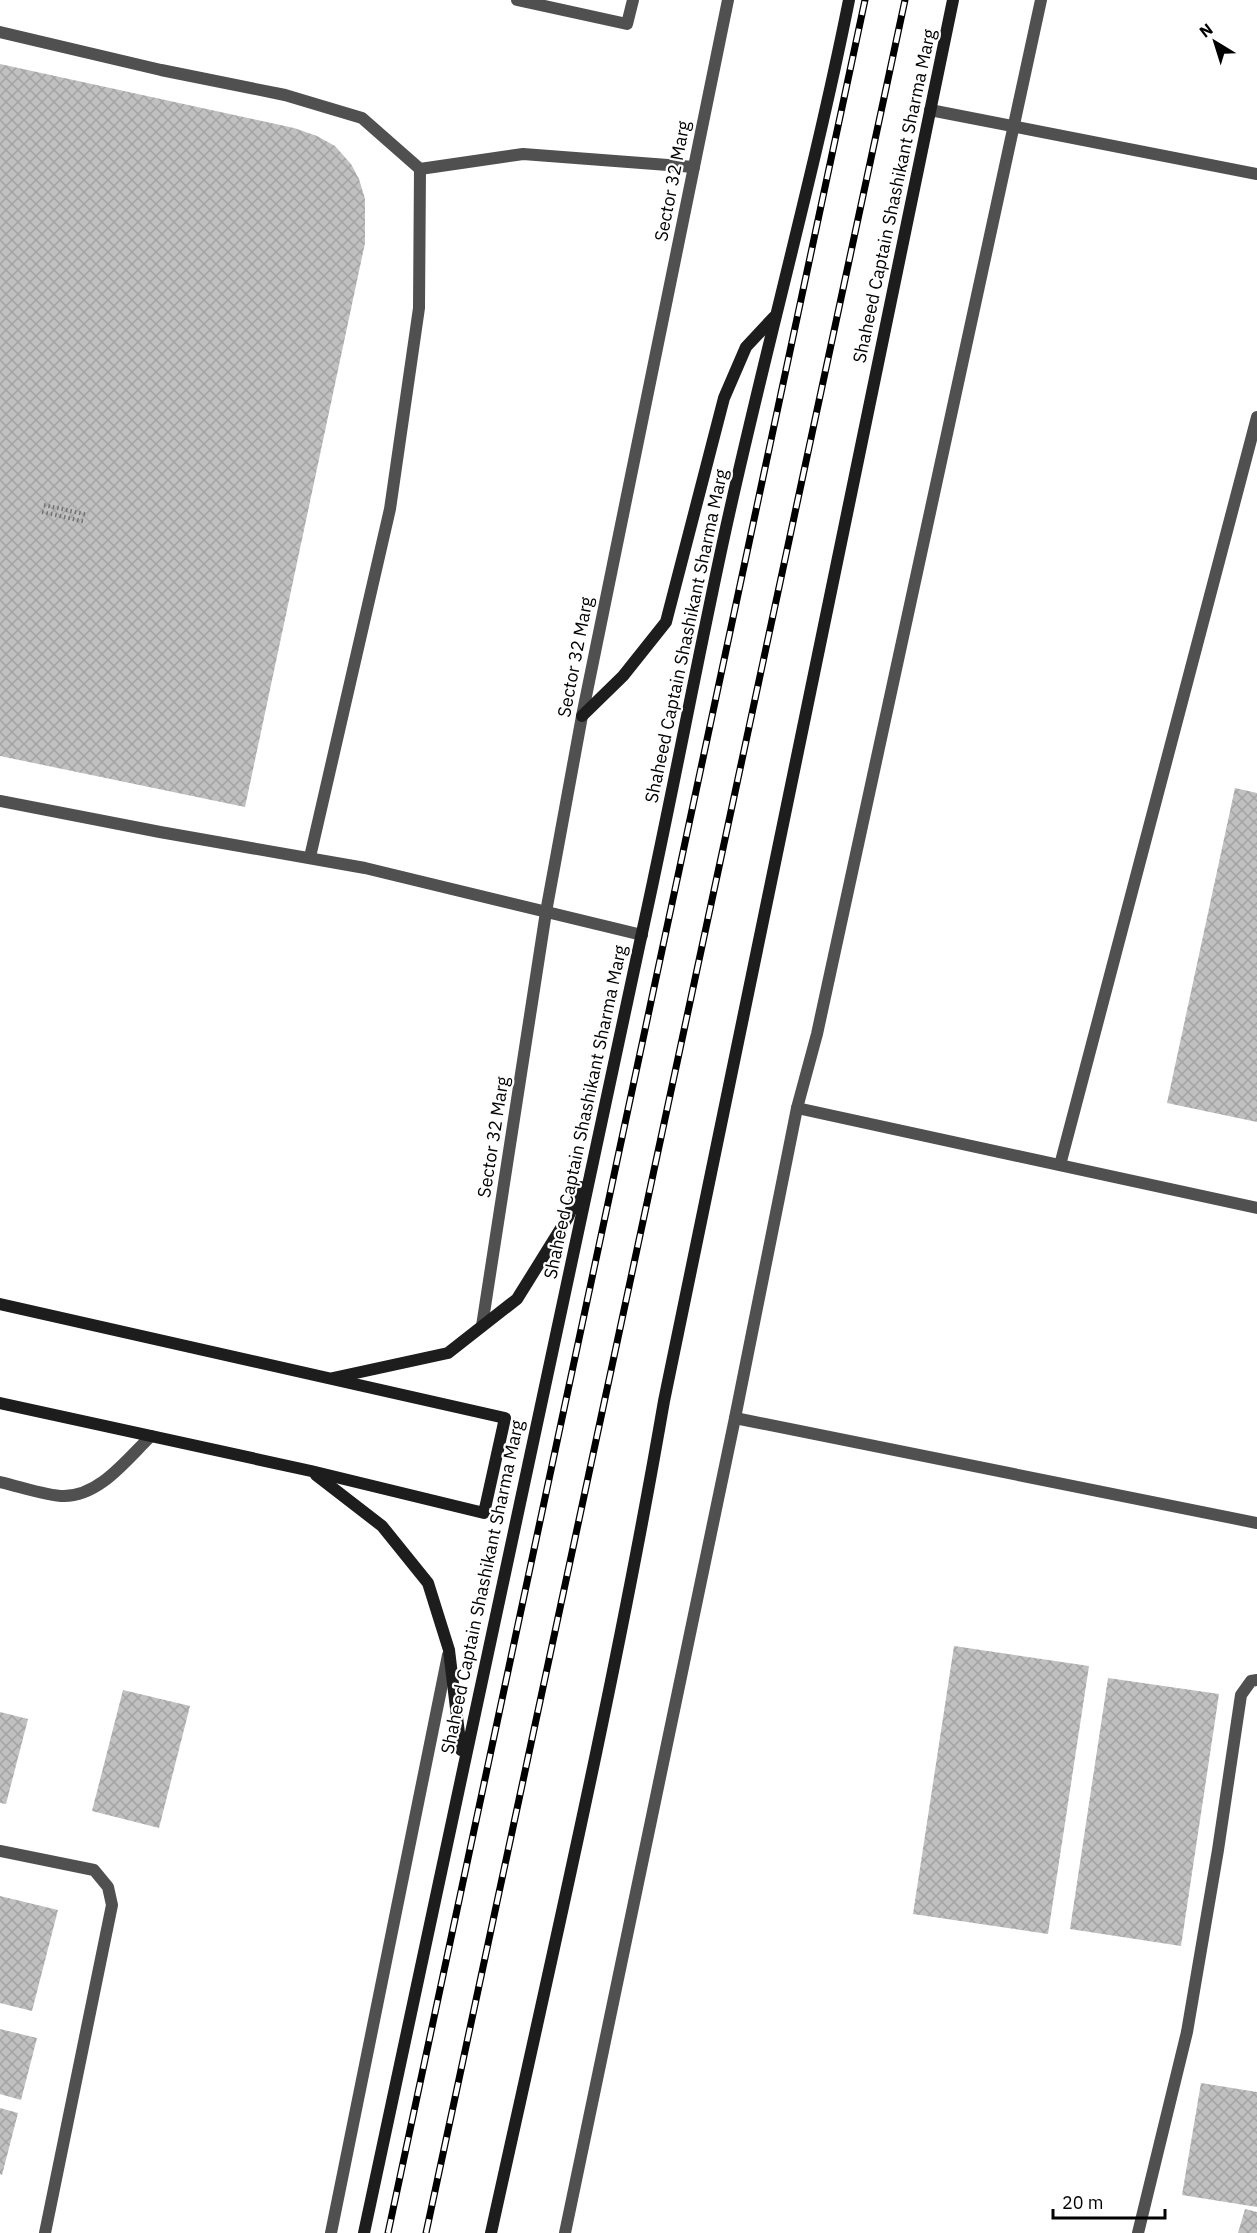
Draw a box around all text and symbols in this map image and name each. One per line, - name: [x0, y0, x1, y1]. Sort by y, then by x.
- north arrow: [1185, 12, 1245, 72]
- text: N: [1195, 19, 1216, 42]
- street label: Shaheed Captain Shashikant Sharma Marg: [847, 26, 941, 365]
- street label: Sector 32 Marg: [649, 118, 695, 243]
- street label: Shaheed Captain Shashikant Sharma Marg: [639, 466, 733, 805]
- street label: Sector 32 Marg: [552, 594, 598, 719]
- street label: Shaheed Captain Shashikant Sharma Marg: [538, 942, 632, 1281]
- street label: Sector 32 Marg: [472, 1074, 514, 1199]
- street label: Shaheed Captain Shashikant Sharma Marg: [435, 1417, 529, 1756]
- scale bar: [1053, 2182, 1166, 2220]
- text: 20 m: [1062, 2191, 1104, 2214]

